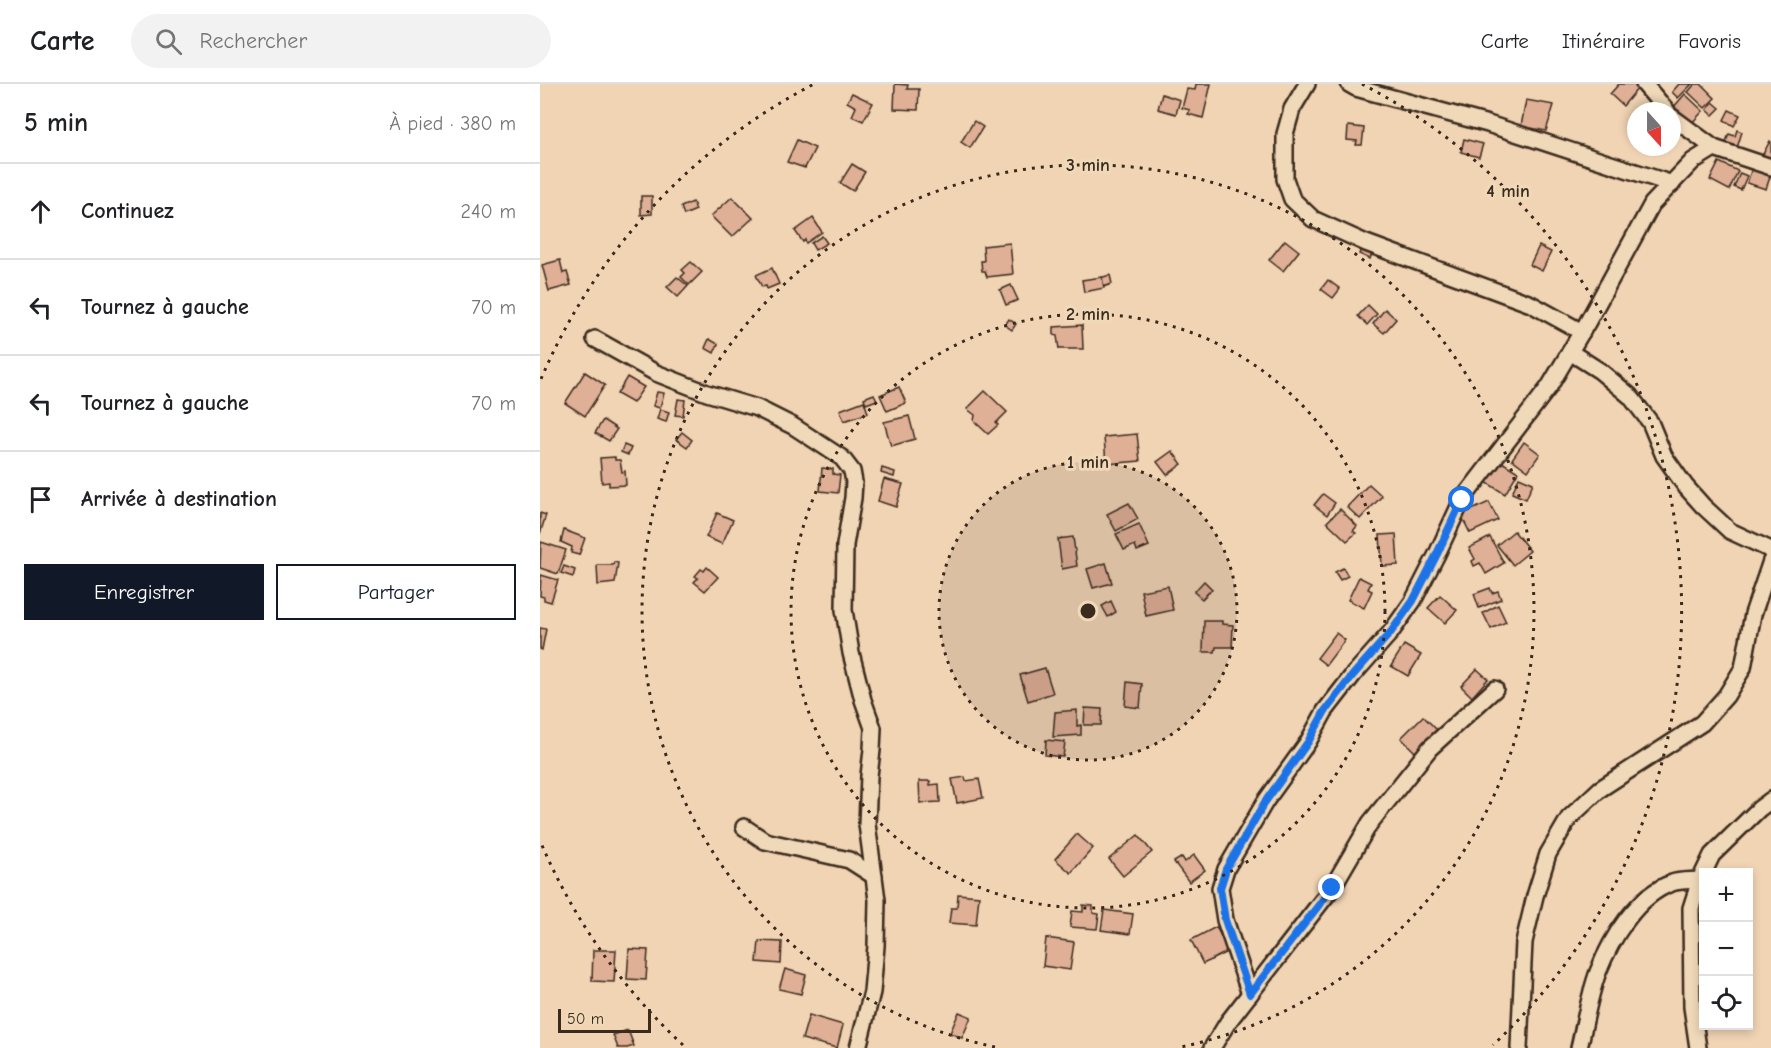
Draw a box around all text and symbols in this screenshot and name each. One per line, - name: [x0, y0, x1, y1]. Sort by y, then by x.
- search box: [131, 14, 551, 68]
- text: Carte: [30, 25, 95, 57]
- icon: search: [152, 25, 185, 58]
- text: Rechercher: [200, 28, 307, 54]
- text: Carte: [1481, 29, 1529, 53]
- text: Itinéraire: [1562, 29, 1645, 53]
- text: Favoris: [1678, 29, 1741, 53]
- north arrow: [1627, 102, 1681, 156]
- text: 5 min: [24, 108, 88, 138]
- text: À pied · 380 m: [389, 112, 516, 135]
- text: 3 min: [1066, 155, 1110, 176]
- text: 4 min: [1486, 181, 1530, 202]
- icon: ahead: [24, 195, 57, 228]
- text: Continuez: [81, 198, 174, 224]
- text: 240 m: [461, 200, 516, 223]
- icon: left: [24, 291, 57, 324]
- text: Tournez à gauche: [81, 294, 249, 320]
- text: 70 m: [471, 296, 516, 319]
- text: 2 min: [1066, 304, 1110, 325]
- icon: left: [24, 387, 57, 420]
- text: Tournez à gauche: [81, 390, 249, 416]
- text: 70 m: [471, 392, 516, 415]
- text: 1 min: [1067, 452, 1109, 473]
- icon: arrive: [24, 483, 57, 516]
- text: Arrivée à destination: [81, 486, 277, 512]
- route start: [1448, 486, 1474, 512]
- button: Enregistrer: [24, 564, 264, 620]
- button: Partager: [276, 564, 516, 620]
- centre of rings: [1078, 601, 1098, 621]
- map controls: [1699, 868, 1753, 1030]
- button: +: [1699, 868, 1753, 922]
- route end: [1318, 874, 1344, 900]
- button: −: [1699, 922, 1753, 976]
- button: locate: [1699, 976, 1753, 1030]
- scale bar: [558, 1006, 651, 1034]
- text: 50 m: [567, 1010, 604, 1028]

